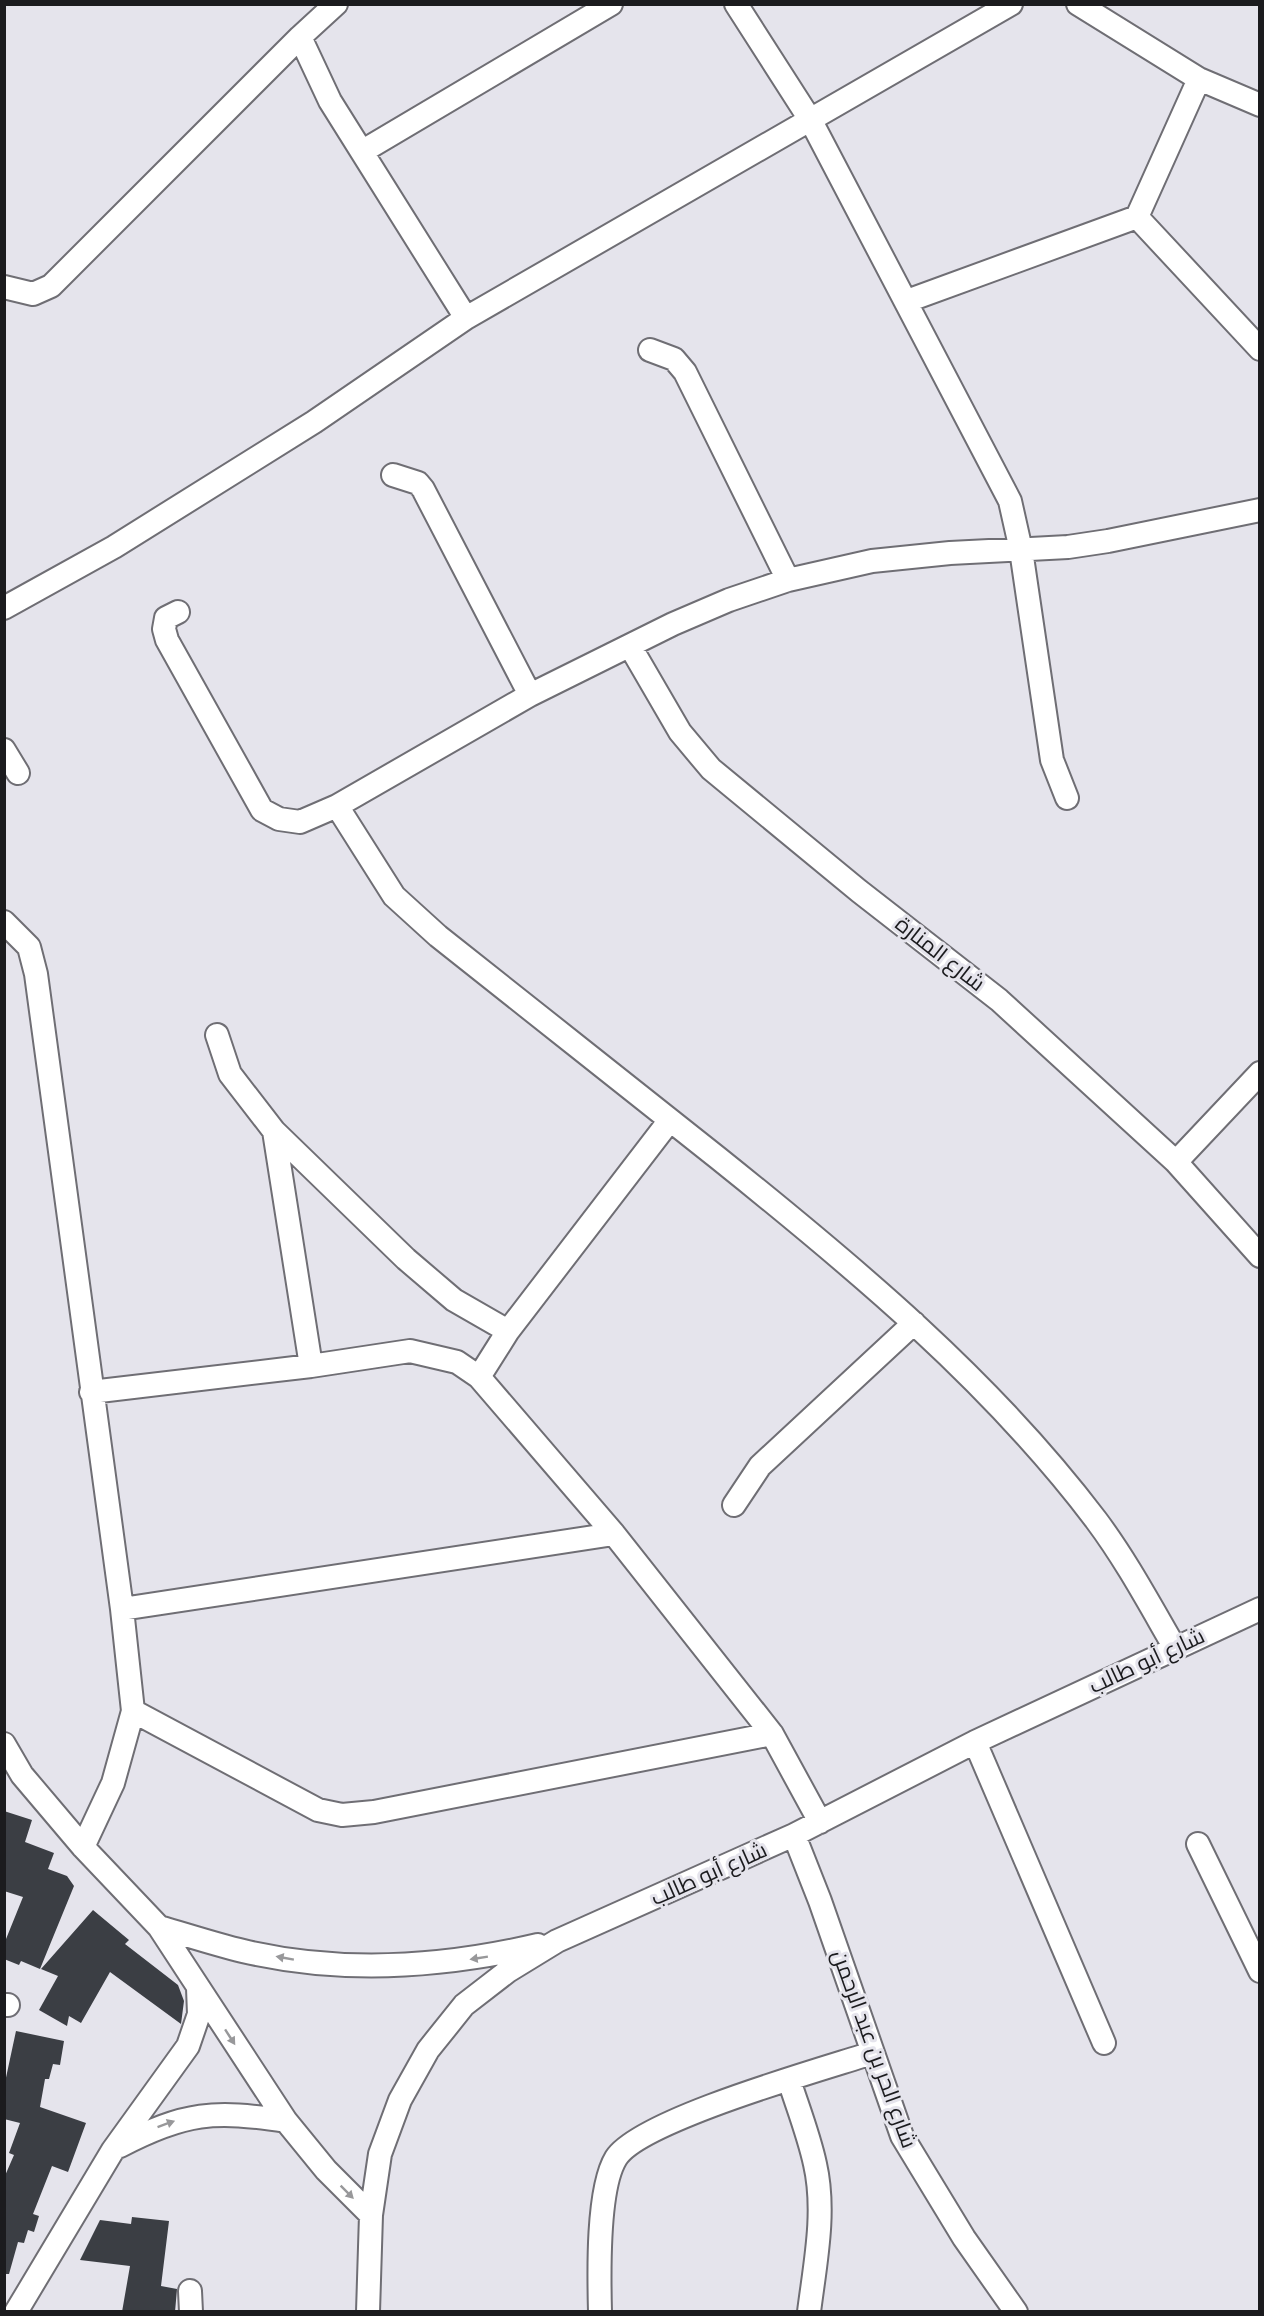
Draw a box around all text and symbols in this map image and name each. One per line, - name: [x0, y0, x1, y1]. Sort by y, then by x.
- street label: شارع المنارة: [890, 911, 990, 998]
- street label: شارع أبو طالب: [1085, 1622, 1209, 1700]
- street label: شارع أبو طالب: [646, 1836, 772, 1912]
- street label: شارع الحر بن عبد الرحمن: [825, 1946, 922, 2152]
- one-way arrow: [276, 1954, 295, 1963]
- one-way arrow: [470, 1954, 489, 1963]
- one-way arrow: [224, 2029, 235, 2045]
- one-way arrow: [157, 2118, 175, 2128]
- one-way arrow: [340, 2185, 354, 2200]

